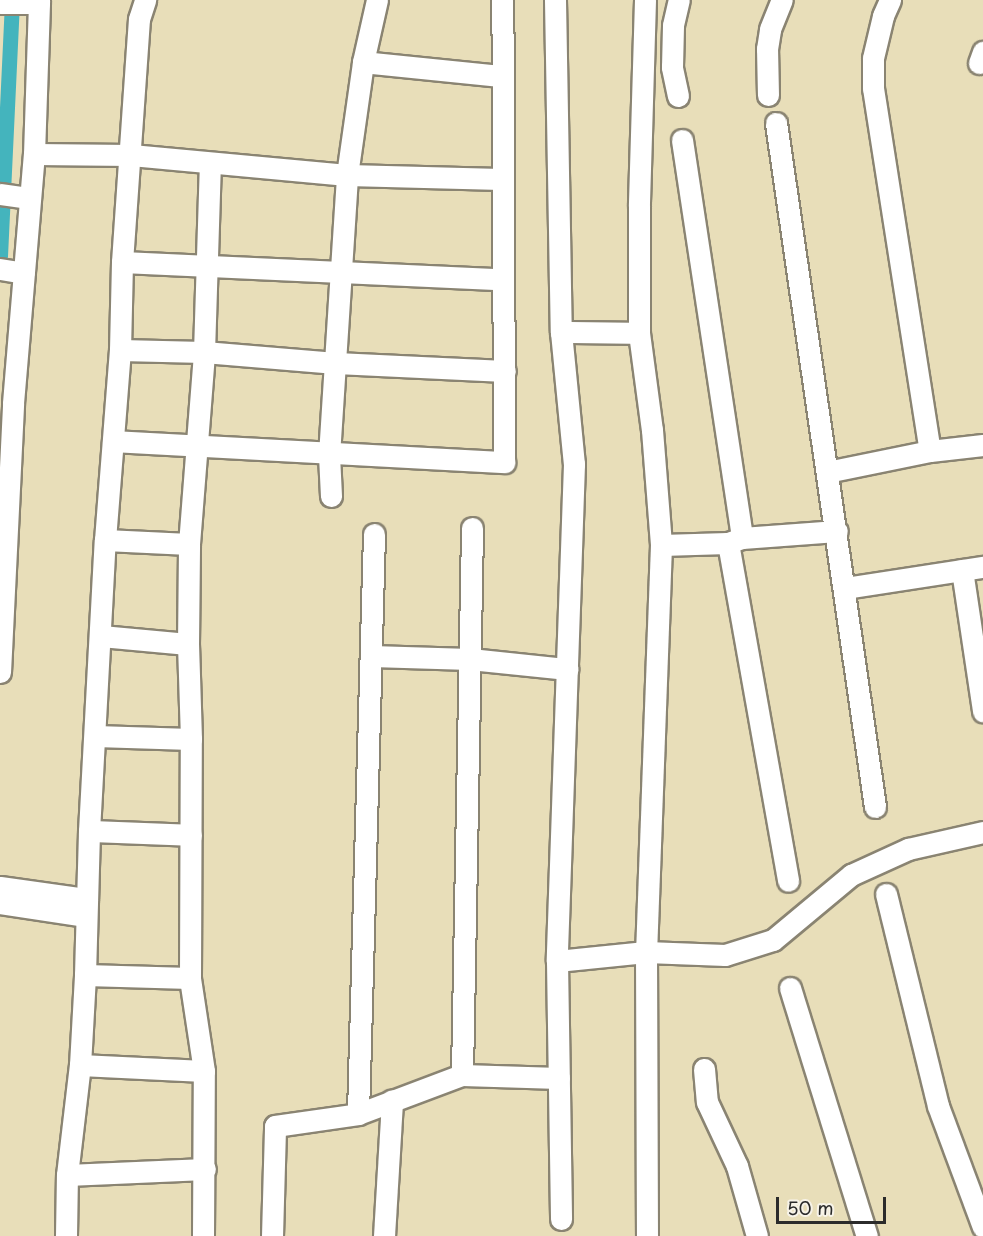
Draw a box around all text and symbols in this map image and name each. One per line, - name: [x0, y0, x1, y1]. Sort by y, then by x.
- scale bar: [779, 1185, 888, 1223]
- text: 50 m: [787, 1194, 834, 1221]

